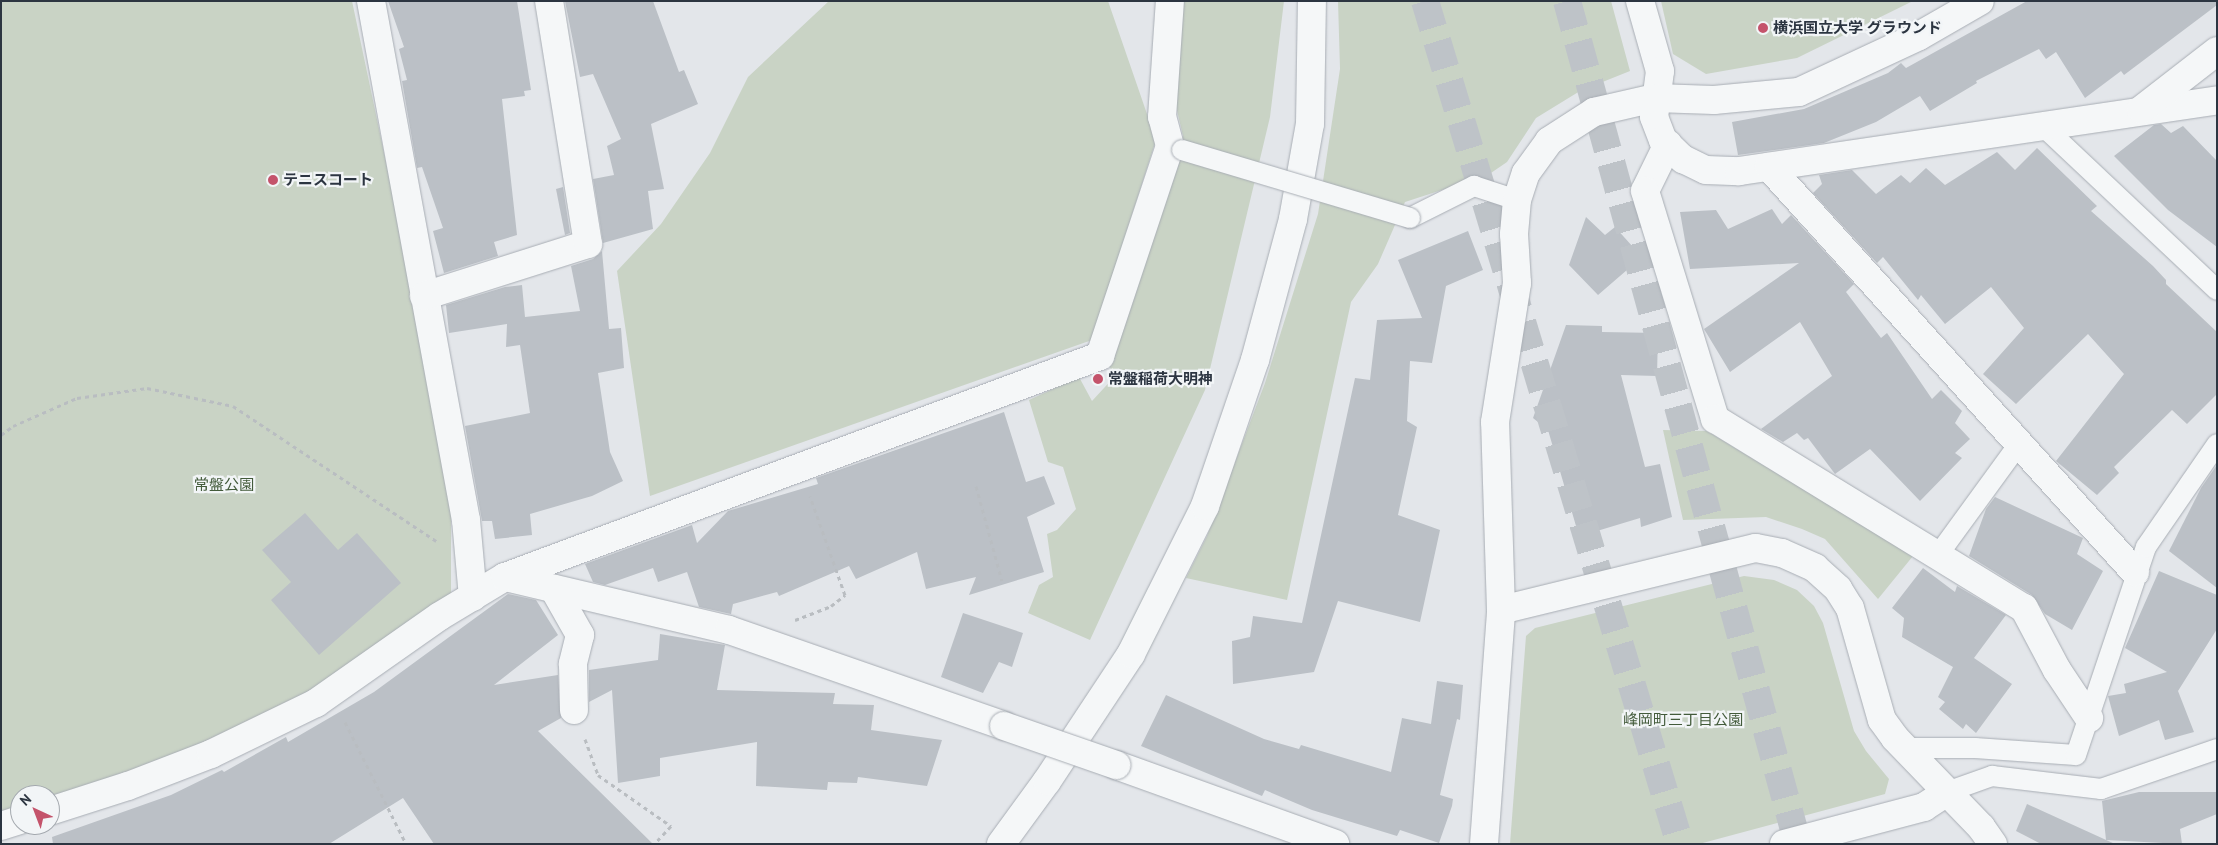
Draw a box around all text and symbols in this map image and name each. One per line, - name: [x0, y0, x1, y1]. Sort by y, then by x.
- place label: 横浜国立大学 グラウンド: [1773, 19, 1942, 37]
- marker: 横浜国立大学 グラウンド: [1757, 22, 1769, 34]
- place label: テニスコート: [283, 171, 373, 189]
- marker: テニスコート: [267, 174, 279, 186]
- place label: 常盤稲荷大明神: [1108, 370, 1213, 388]
- marker: 常盤稲荷大明神: [1092, 373, 1104, 385]
- park label: 常盤公園: [194, 476, 254, 494]
- park label: 峰岡町三丁目公園: [1623, 711, 1743, 729]
- north arrow: [10, 785, 60, 835]
- text: N: [16, 790, 35, 809]

